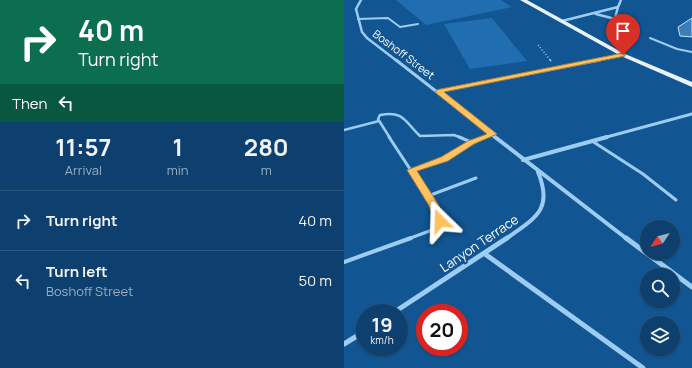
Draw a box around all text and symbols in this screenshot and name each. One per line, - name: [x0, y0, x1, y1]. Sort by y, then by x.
- text: 40 m: [78, 11, 144, 49]
- pin: [606, 14, 640, 55]
- icon: right: [12, 16, 64, 68]
- icon: arrive: [612, 20, 634, 42]
- street label: Boshoff Street: [370, 26, 438, 82]
- text: Turn right: [78, 47, 159, 71]
- icon: left: [55, 92, 77, 114]
- text: Then: [12, 93, 47, 114]
- text: 11:57: [55, 130, 111, 163]
- text: 1: [172, 130, 183, 163]
- text: 280: [244, 130, 289, 163]
- text: Arrival: [65, 161, 102, 179]
- text: min: [167, 161, 189, 179]
- text: m: [261, 161, 272, 179]
- position arrow: [419, 200, 461, 242]
- icon: right: [12, 210, 34, 232]
- text: Turn right: [46, 210, 117, 231]
- text: 40 m: [298, 210, 332, 231]
- street label: Lanyon Terrace: [436, 210, 522, 276]
- north arrow: [640, 220, 680, 260]
- map controls: [640, 220, 680, 356]
- text: Turn left: [46, 261, 108, 282]
- button: search: [640, 268, 680, 308]
- icon: left: [12, 270, 34, 292]
- text: 50 m: [298, 270, 332, 291]
- text: Boshoff Street: [46, 282, 133, 300]
- speed limit sign: 20: [416, 304, 468, 356]
- text: 19: [371, 311, 393, 338]
- button: layers: [640, 316, 680, 356]
- text: km/h: [370, 333, 394, 347]

